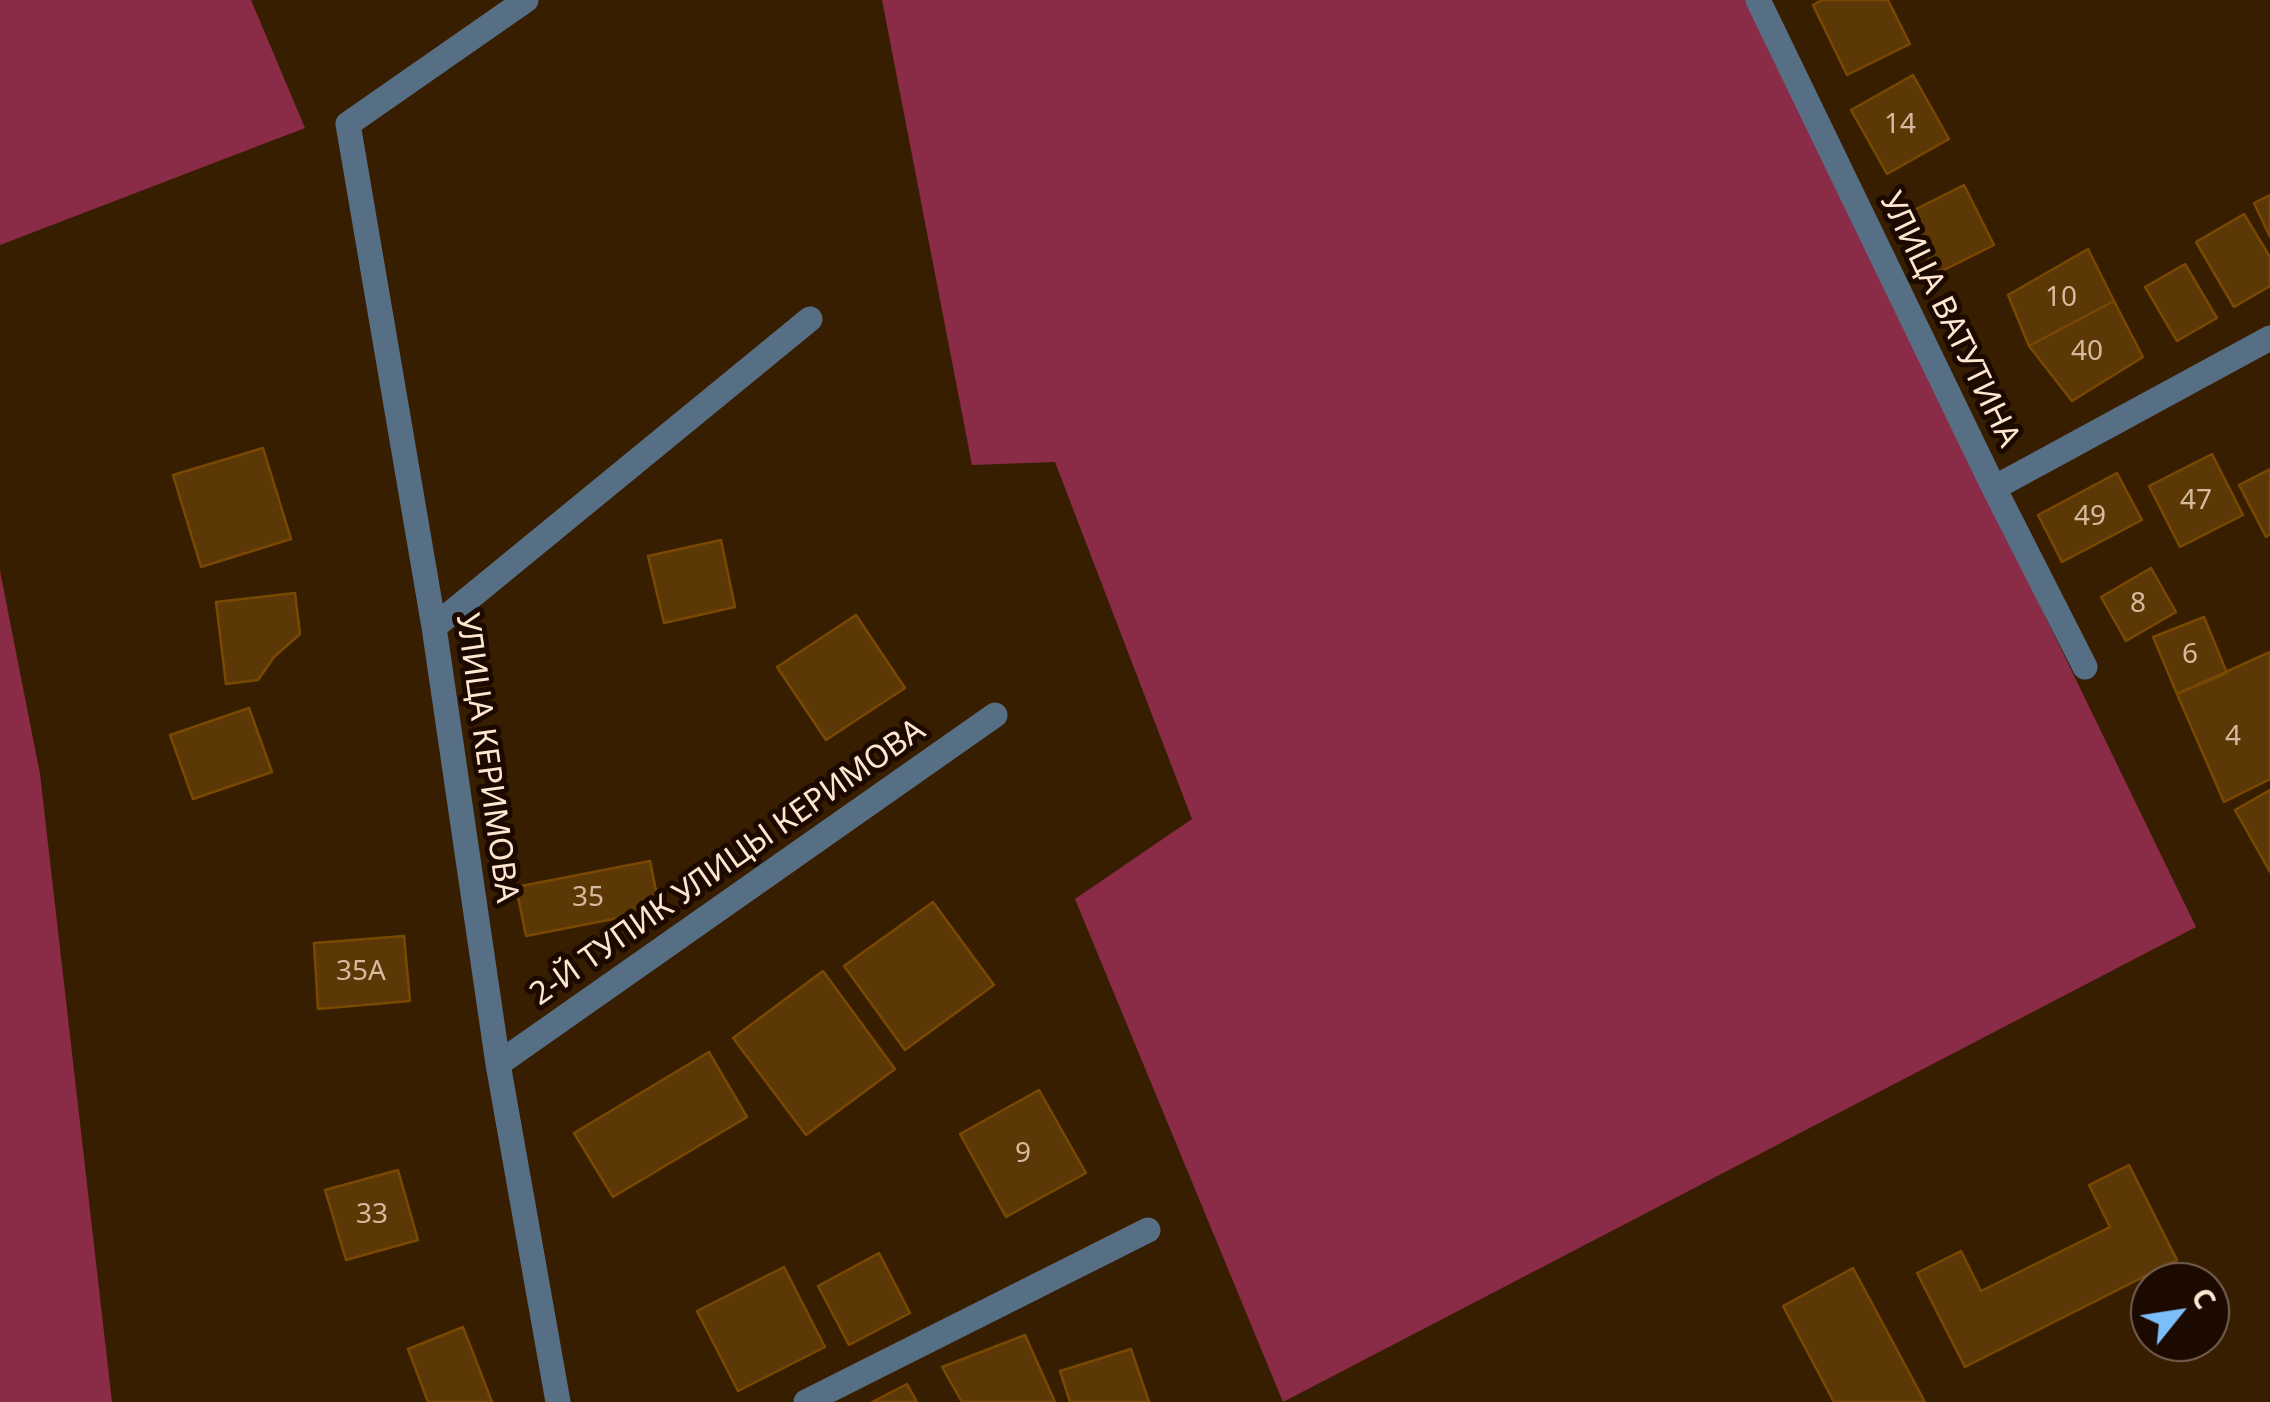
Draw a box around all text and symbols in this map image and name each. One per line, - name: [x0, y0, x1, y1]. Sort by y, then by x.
- house number: 14: [1884, 108, 1916, 142]
- street label: УЛИЦА ВАТУТИНА: [1871, 186, 2027, 454]
- house number: 10: [2045, 281, 2077, 315]
- house number: 40: [2071, 335, 2103, 369]
- house number: 47: [2180, 484, 2212, 518]
- house number: 49: [2074, 500, 2106, 534]
- house number: 8: [2130, 587, 2146, 621]
- street label: УЛИЦА КЕРИМОВА: [447, 611, 525, 905]
- house number: 6: [2182, 638, 2198, 672]
- street label: 2-Й ТУПИК УЛИЦЫ КЕРИМОВА: [523, 712, 933, 1014]
- house number: 4: [2225, 720, 2241, 754]
- house number: 35: [572, 881, 604, 915]
- house number: 35А: [336, 955, 386, 989]
- house number: 9: [1015, 1137, 1031, 1171]
- house number: 33: [356, 1198, 388, 1232]
- north arrow: [2130, 1262, 2230, 1362]
- text: С: [2183, 1281, 2225, 1315]

